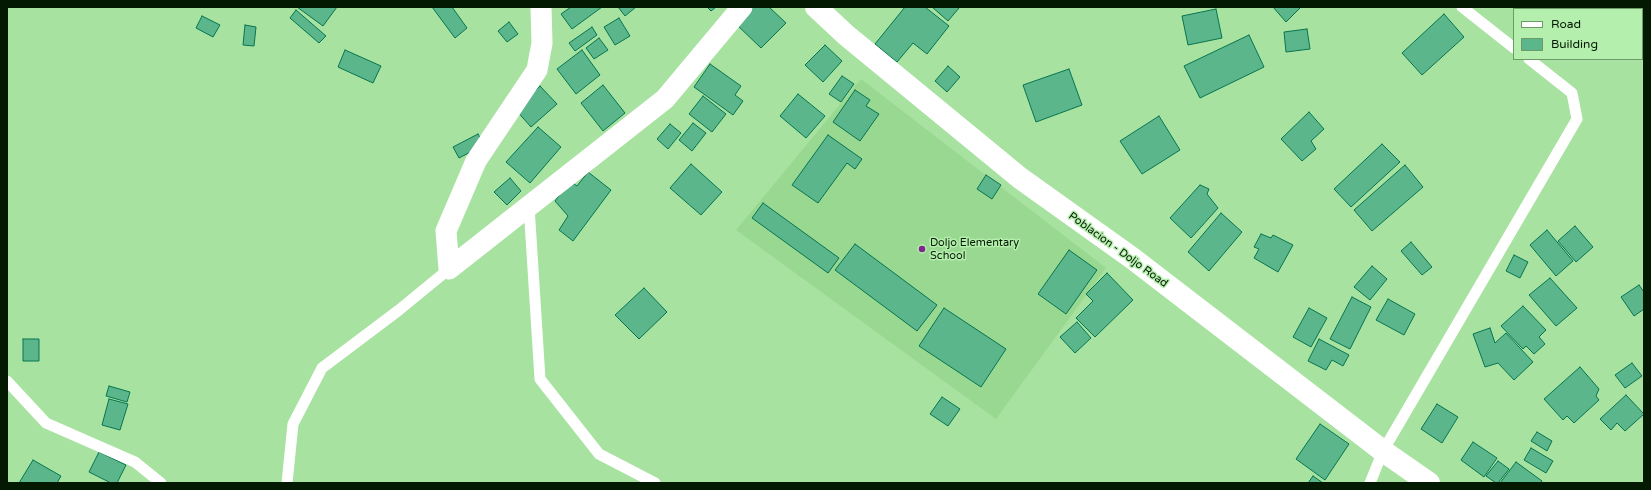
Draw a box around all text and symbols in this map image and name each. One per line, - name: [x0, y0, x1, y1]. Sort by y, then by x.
- legend: [1513, 8, 1643, 60]
- text: Road: [1551, 17, 1581, 31]
- text: Building: [1551, 37, 1598, 51]
- street label: Poblacion - Doljo Road: [1066, 210, 1170, 290]
- place label: Doljo Elementary School: [930, 236, 1019, 262]
- marker: Doljo Elementary School: [917, 244, 927, 254]

